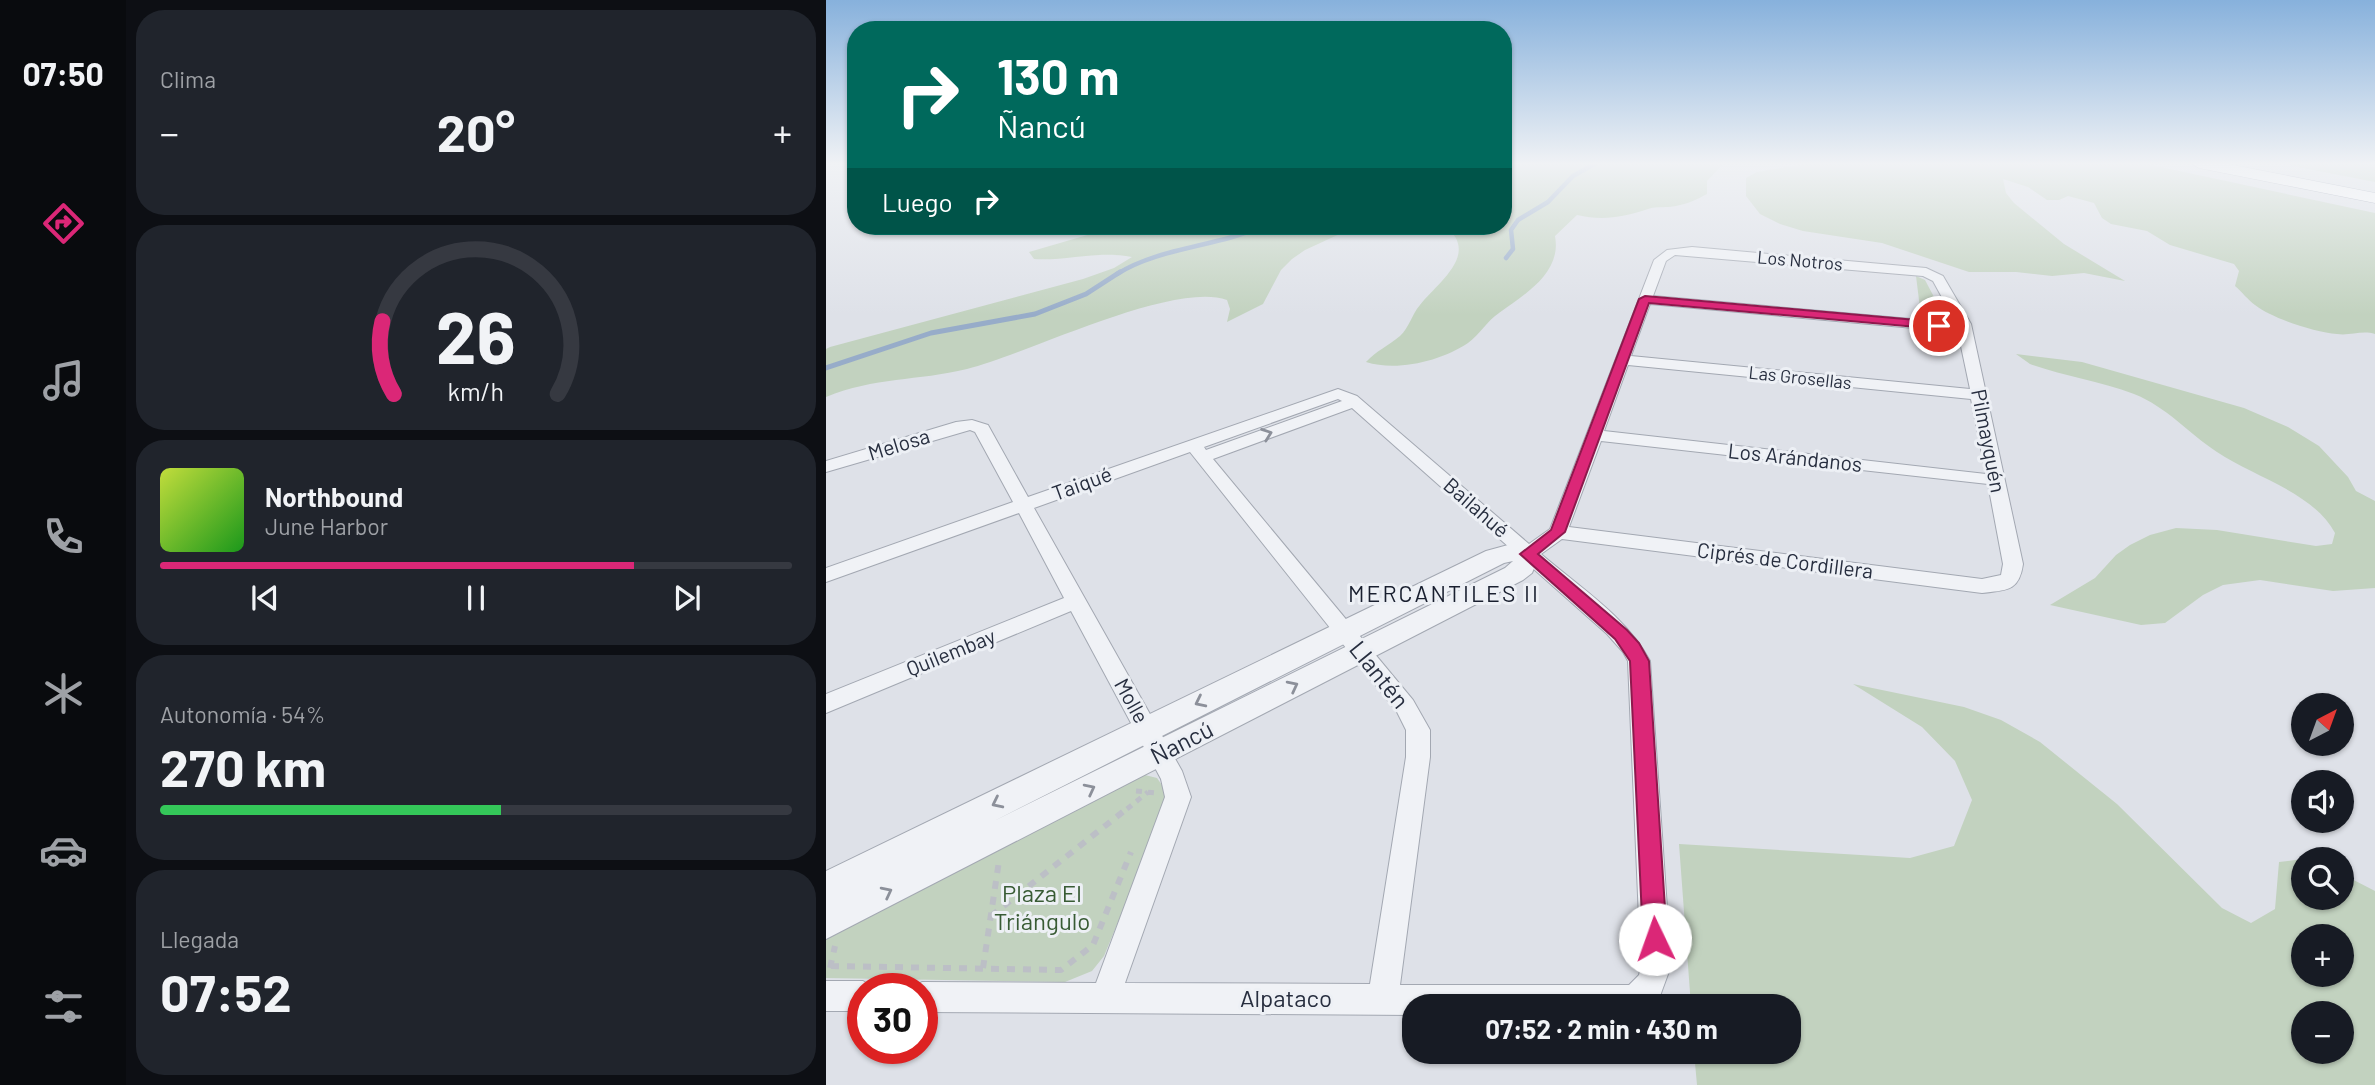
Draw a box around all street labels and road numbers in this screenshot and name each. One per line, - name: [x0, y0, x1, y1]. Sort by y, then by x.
- street label: Los Notros: [1756, 245, 1844, 275]
- street label: Las Grosellas: [1748, 361, 1853, 393]
- street label: Pilmayquén: [1967, 387, 2012, 495]
- street label: Melosa: [865, 422, 932, 465]
- street label: Los Arándanos: [1727, 437, 1864, 476]
- street label: Taiqué: [1048, 460, 1115, 505]
- street label: Bailahué: [1439, 472, 1515, 542]
- street label: Ciprés de Cordillera: [1696, 536, 1875, 583]
- street label: Quilembay: [902, 622, 999, 681]
- street label: Llantén: [1344, 634, 1416, 714]
- street label: Molle: [1110, 674, 1155, 727]
- street label: Ñancú: [1145, 714, 1218, 770]
- street label: Alpataco: [1240, 983, 1332, 1012]

